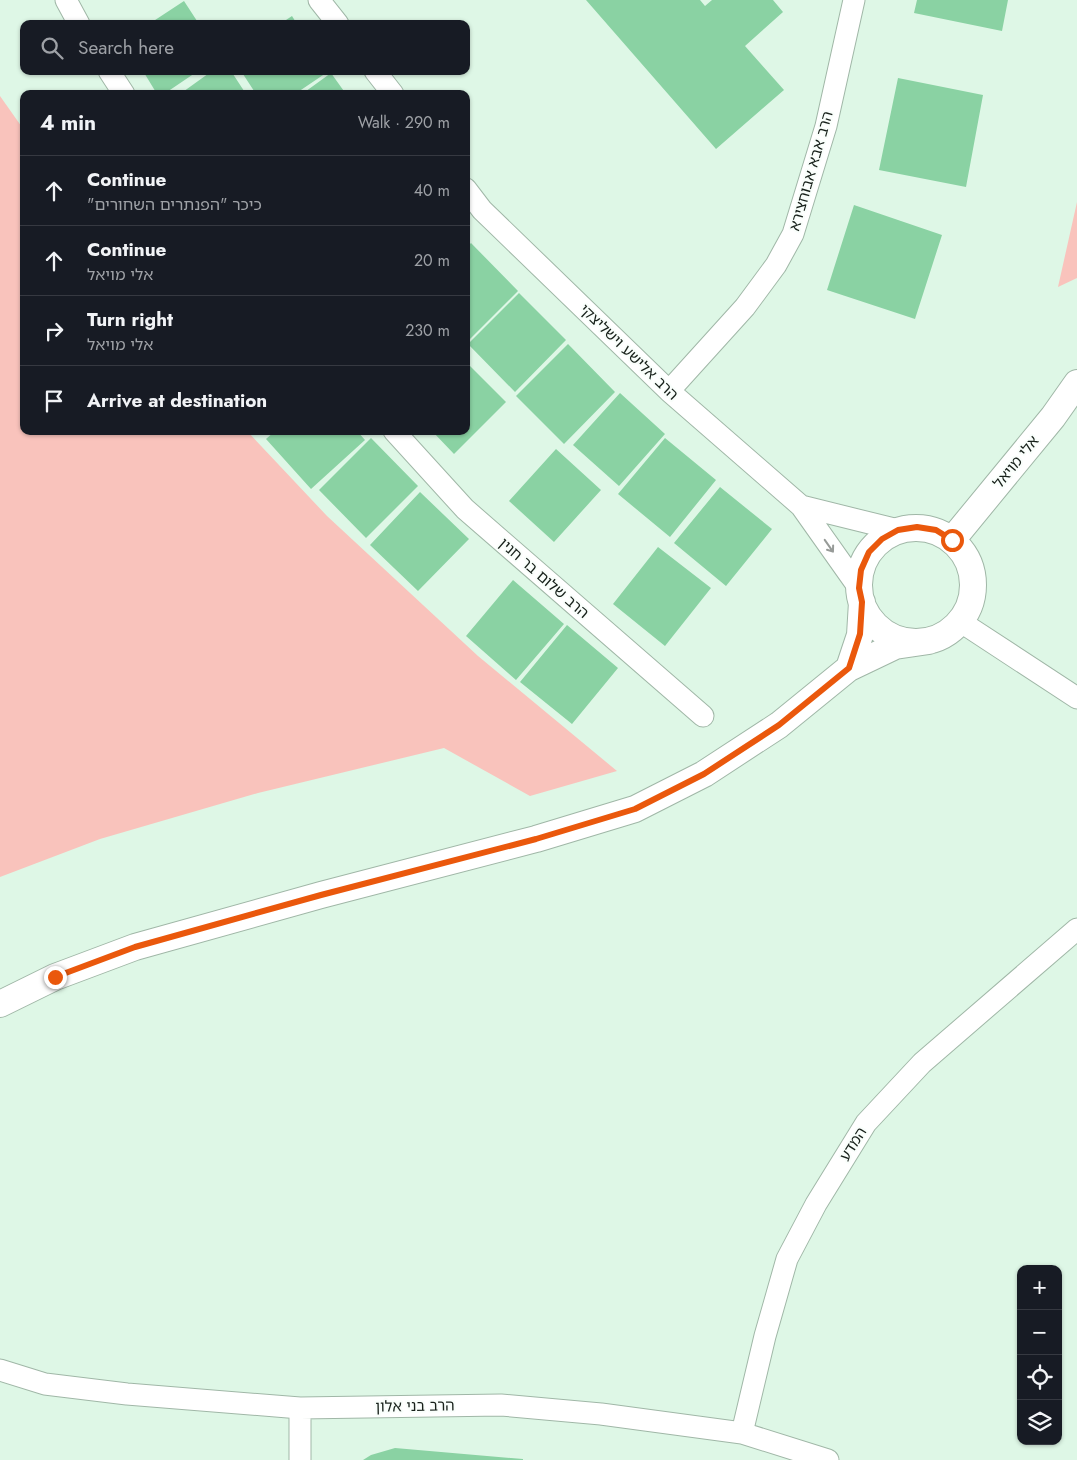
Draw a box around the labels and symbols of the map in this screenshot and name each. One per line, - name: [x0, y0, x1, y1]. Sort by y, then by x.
- street label: הרב אבא אבוחצירא: [783, 108, 839, 234]
- street label: הרב אלישע וישליצקי: [575, 299, 683, 405]
- street label: אלי מויאל: [988, 431, 1044, 493]
- route start: [941, 529, 964, 552]
- street label: הרב שלום בר חנין: [494, 533, 594, 623]
- one-way arrow: [824, 539, 834, 553]
- route end: [44, 966, 67, 989]
- street label: המדע: [834, 1123, 872, 1165]
- street label: הרב בני אלון: [375, 1394, 455, 1418]

